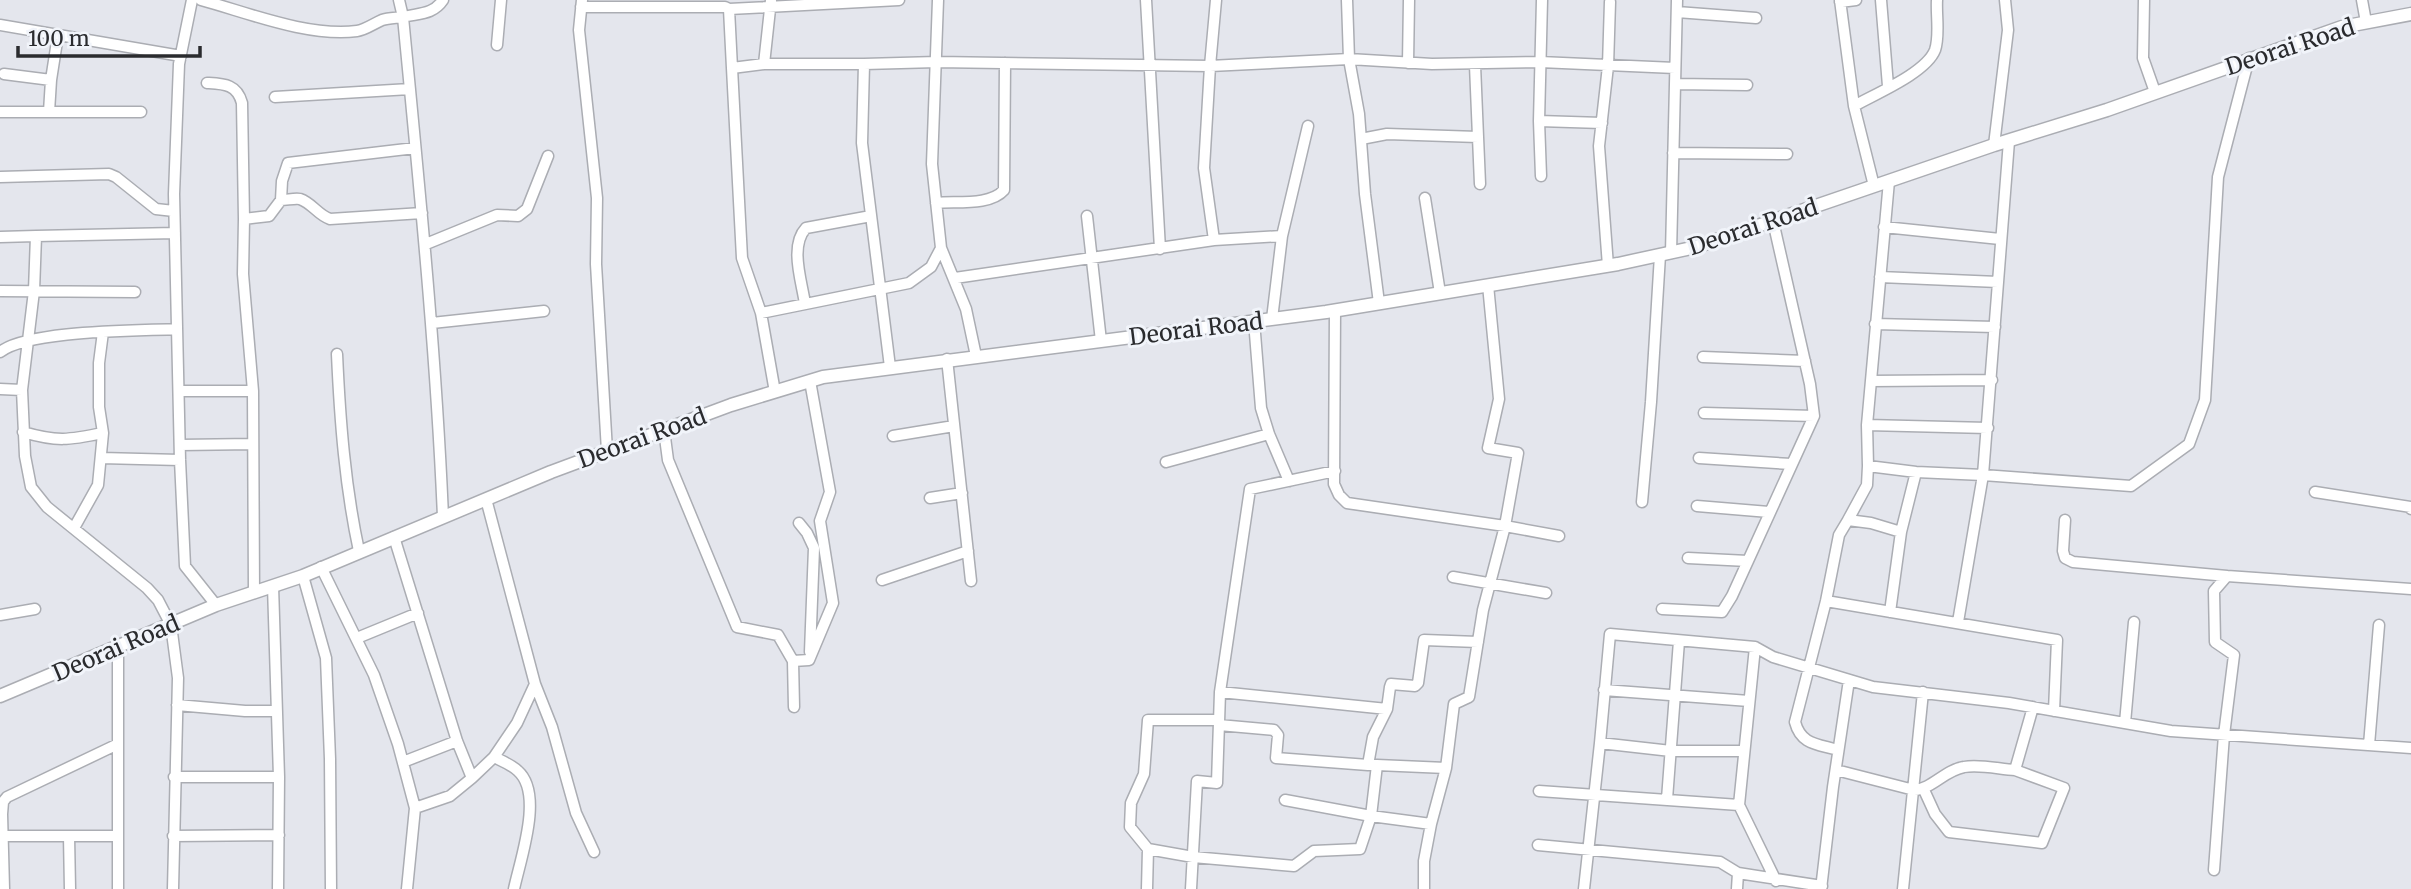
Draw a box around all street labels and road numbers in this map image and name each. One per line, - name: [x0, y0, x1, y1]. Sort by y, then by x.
- street label: Deorai Road: [2221, 12, 2359, 81]
- street label: Deorai Road: [1684, 192, 1822, 261]
- street label: Deorai Road: [1127, 306, 1265, 351]
- street label: Deorai Road: [574, 401, 710, 474]
- street label: Deorai Road: [48, 608, 184, 687]

